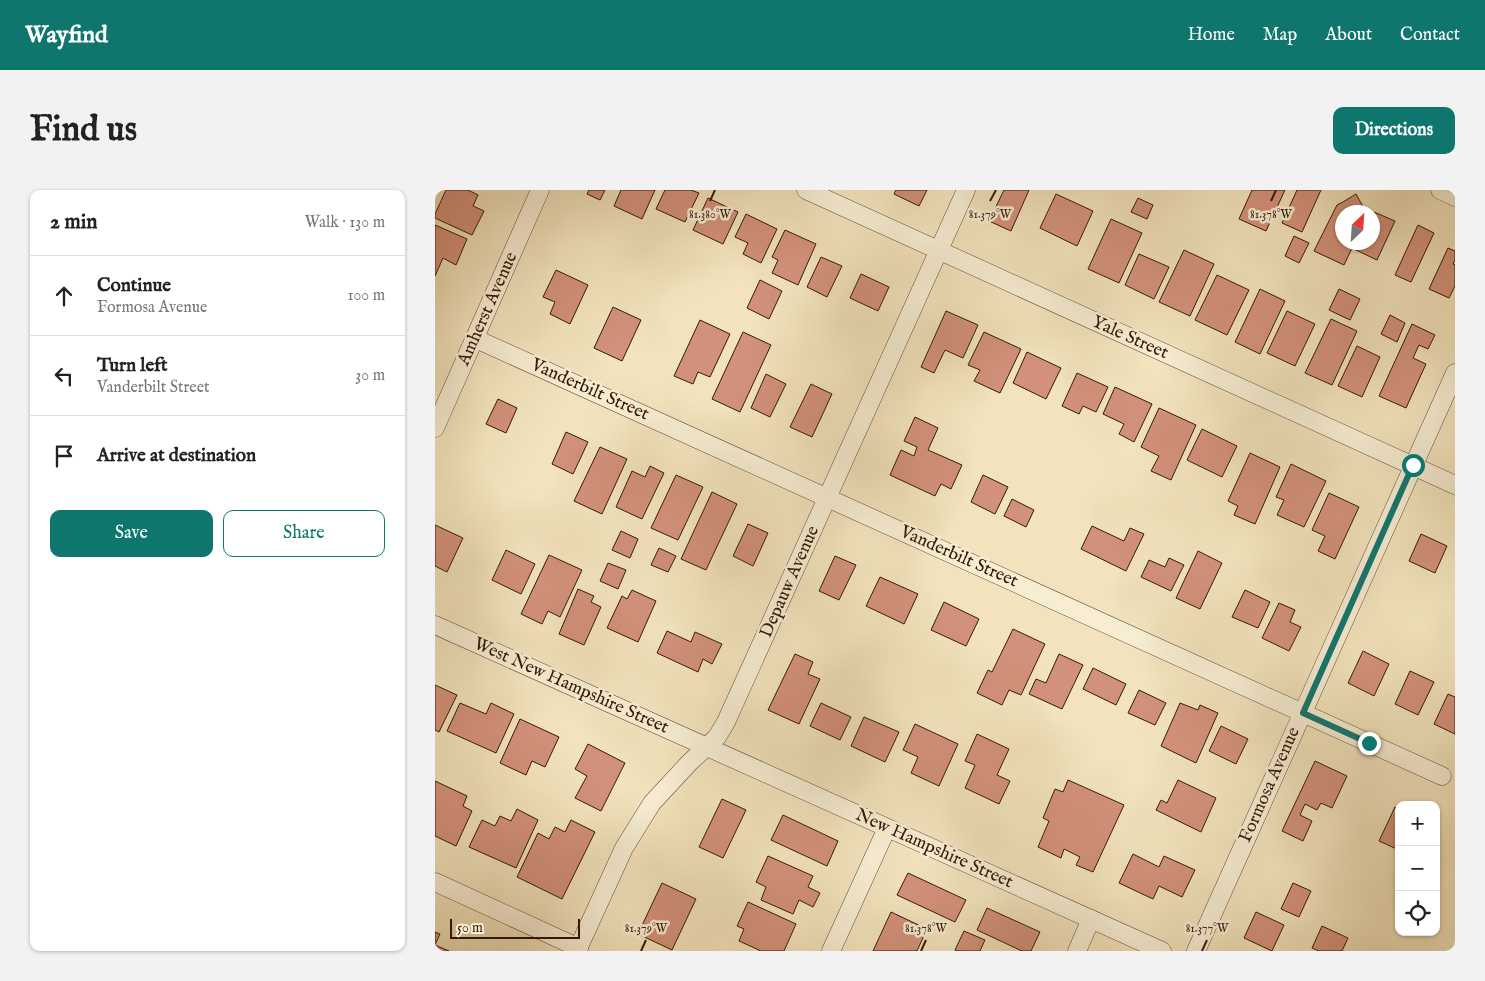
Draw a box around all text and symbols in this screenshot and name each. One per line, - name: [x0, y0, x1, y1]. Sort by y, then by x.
- text: Wayfind: [25, 20, 108, 51]
- text: Home: [1188, 24, 1235, 47]
- text: Map: [1263, 24, 1297, 47]
- text: About: [1325, 24, 1372, 47]
- text: Contact: [1400, 24, 1460, 47]
- button: Directions: [1333, 107, 1455, 154]
- text: Find us: [30, 108, 137, 153]
- north arrow: [1335, 205, 1380, 250]
- text: 81.380°W: [689, 207, 732, 222]
- text: 81.379°W: [969, 207, 1012, 222]
- text: 81.378°W: [1250, 207, 1292, 222]
- text: 2 min: [50, 209, 97, 236]
- text: Walk · 130 m: [305, 213, 385, 233]
- street label: Amherst Avenue: [452, 249, 523, 370]
- text: Continue: [97, 274, 171, 298]
- icon: ahead: [50, 282, 78, 310]
- text: 100 m: [348, 286, 385, 306]
- text: Formosa Avenue: [97, 298, 207, 318]
- street label: Yale Street: [1088, 311, 1172, 365]
- street label: Vanderbilt Street: [527, 353, 653, 426]
- text: Turn left: [97, 354, 168, 378]
- icon: left: [50, 362, 78, 390]
- text: 30 m: [355, 366, 385, 386]
- text: Vanderbilt Street: [97, 378, 210, 398]
- icon: arrive: [50, 442, 78, 470]
- text: Arrive at destination: [97, 444, 256, 468]
- route start: [1402, 454, 1425, 477]
- button: Save: [50, 510, 213, 557]
- button: Share: [223, 510, 385, 557]
- street label: Vanderbilt Street: [896, 520, 1022, 593]
- street label: Depauw Avenue: [755, 522, 825, 642]
- street label: West New Hampshire Street: [470, 633, 672, 739]
- street label: Formosa Avenue: [1234, 724, 1306, 846]
- route end: [1358, 732, 1381, 755]
- map controls: [1395, 801, 1440, 936]
- button: +: [1395, 801, 1440, 846]
- street label: New Hampshire Street: [852, 804, 1016, 894]
- button: −: [1395, 846, 1440, 891]
- button: locate: [1395, 891, 1440, 936]
- scale bar: [450, 916, 580, 939]
- text: 50 m: [457, 919, 483, 937]
- text: 81.379°W: [625, 921, 668, 936]
- text: 81.378°W: [905, 921, 947, 936]
- text: 81.377°W: [1186, 921, 1229, 936]

